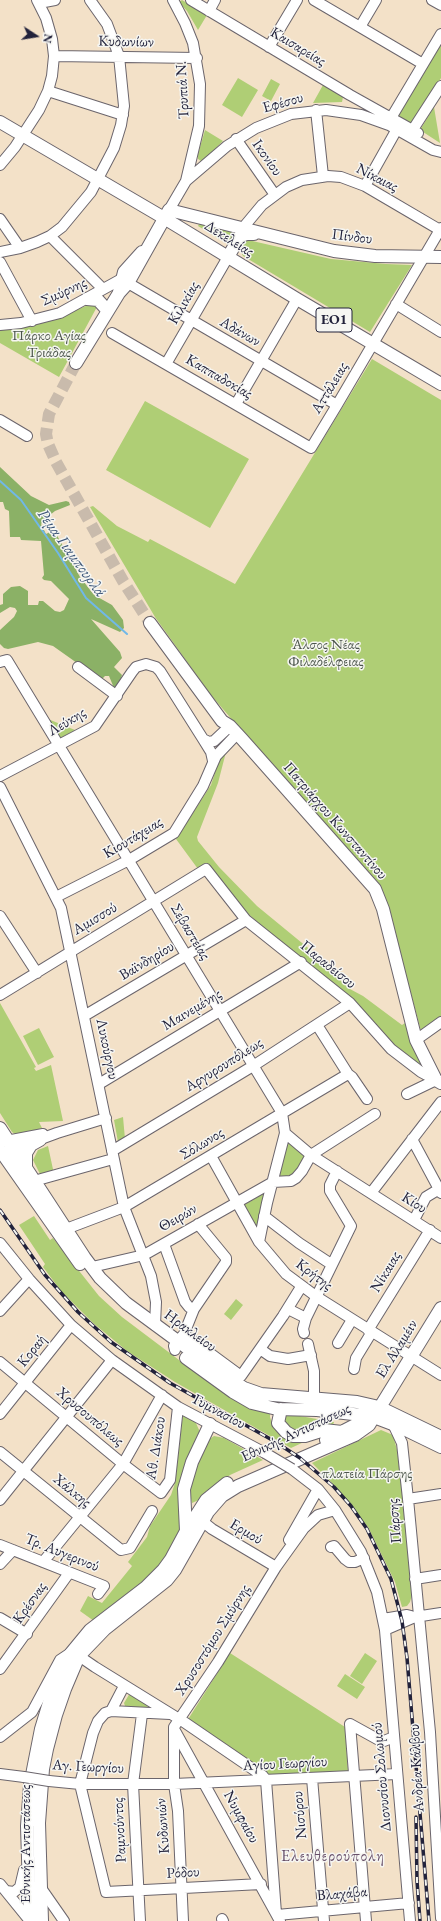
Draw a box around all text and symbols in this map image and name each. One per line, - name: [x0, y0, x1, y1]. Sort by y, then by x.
- north arrow: [16, 16, 56, 56]
- street label: Καισαρείας: [267, 23, 329, 71]
- text: N: [40, 33, 56, 44]
- street label: Κυδωνίων: [98, 33, 154, 51]
- street label: Τρυπιά Ν.: [172, 61, 194, 119]
- street label: Εφέσου: [261, 89, 305, 117]
- street label: Ικονίου: [248, 136, 286, 180]
- street label: Νίκαιας: [353, 160, 401, 196]
- street label: Δεκελείας: [201, 217, 257, 261]
- street label: Πίνδου: [331, 226, 373, 248]
- street label: Σμύρνης: [38, 274, 90, 310]
- street label: Κιλικίας: [164, 278, 204, 328]
- road number: ΕΟ1: [316, 308, 352, 332]
- street label: Αδάνων: [216, 313, 264, 351]
- park label: Πάρκο Αγίας Τριάδας: [12, 327, 86, 362]
- street label: Καππαδοκίας: [182, 351, 256, 403]
- street label: Αττάλειας: [308, 359, 352, 417]
- water label: Ρέμα Γιαμπουρλά: [33, 505, 109, 601]
- park label: Άλσος Νέας Φιλαδέλφειας: [288, 636, 364, 671]
- street label: Λεύκης: [45, 704, 89, 740]
- street label: Πατριάρχου Κωνσταντίνου: [279, 759, 391, 883]
- street label: Κιουτάχειας: [100, 813, 166, 863]
- street label: Αμισσού: [69, 899, 121, 939]
- street label: Σεβαστείας: [166, 901, 214, 963]
- street label: Παραδείσου: [296, 937, 360, 993]
- street label: Βαϊνδηρίου: [116, 938, 178, 984]
- street label: Μαινεμένης: [159, 985, 225, 1035]
- street label: Λυκούργου: [92, 1017, 122, 1081]
- street label: Αργυρουπόλεως: [182, 1034, 266, 1096]
- street label: Σόλωνος: [177, 1124, 227, 1164]
- street label: Κίου: [398, 1188, 430, 1218]
- street label: Θειρών: [156, 1200, 200, 1236]
- street label: Νίκαιας: [367, 1248, 405, 1296]
- street label: Κρήτης: [292, 1255, 336, 1295]
- street label: Ηρακλείου: [160, 1306, 220, 1356]
- street label: Ελ Αλαμέιν: [372, 1316, 422, 1382]
- street label: Κοραή: [14, 1331, 50, 1371]
- street label: Χρυσουπόλεως: [53, 1384, 127, 1450]
- street label: Γυμνασίου: [190, 1391, 248, 1433]
- street label: Εθνικής Αντιστάσεως: [238, 1400, 354, 1466]
- street label: Αθ. Διάκου: [142, 1415, 170, 1481]
- park label: πλατεία Πάρσης: [322, 1465, 412, 1483]
- street label: Χάλκης: [49, 1470, 95, 1512]
- street label: Πάρσης: [384, 1498, 406, 1544]
- street label: Ερμού: [226, 1515, 266, 1549]
- street label: Τρ. Αυγερινού: [22, 1530, 102, 1576]
- street label: Κρέσνας: [9, 1579, 51, 1627]
- street label: Χρυσοστόμου Σμύρνης: [172, 1581, 254, 1699]
- street label: Διονυσίου Σολωμού: [368, 1722, 396, 1832]
- street label: Ανδρέα Κάλβου: [406, 1724, 428, 1812]
- street label: Αγίου Γεωργίου: [242, 1753, 328, 1775]
- street label: Αγ. Γεωργίου: [52, 1756, 124, 1778]
- street label: Εθνικής Αντιστάσεως: [17, 1785, 35, 1903]
- street label: Νυμφαίου: [219, 1788, 263, 1846]
- street label: Νισύρου: [289, 1790, 311, 1840]
- street label: Ραμνούντος: [109, 1797, 131, 1863]
- street label: Κυδωνιών: [152, 1798, 174, 1854]
- district label: Ελευθερούπολη: [281, 1847, 385, 1867]
- street label: Ρόδου: [166, 1863, 200, 1883]
- street label: Βλαχάβα: [316, 1883, 368, 1905]

